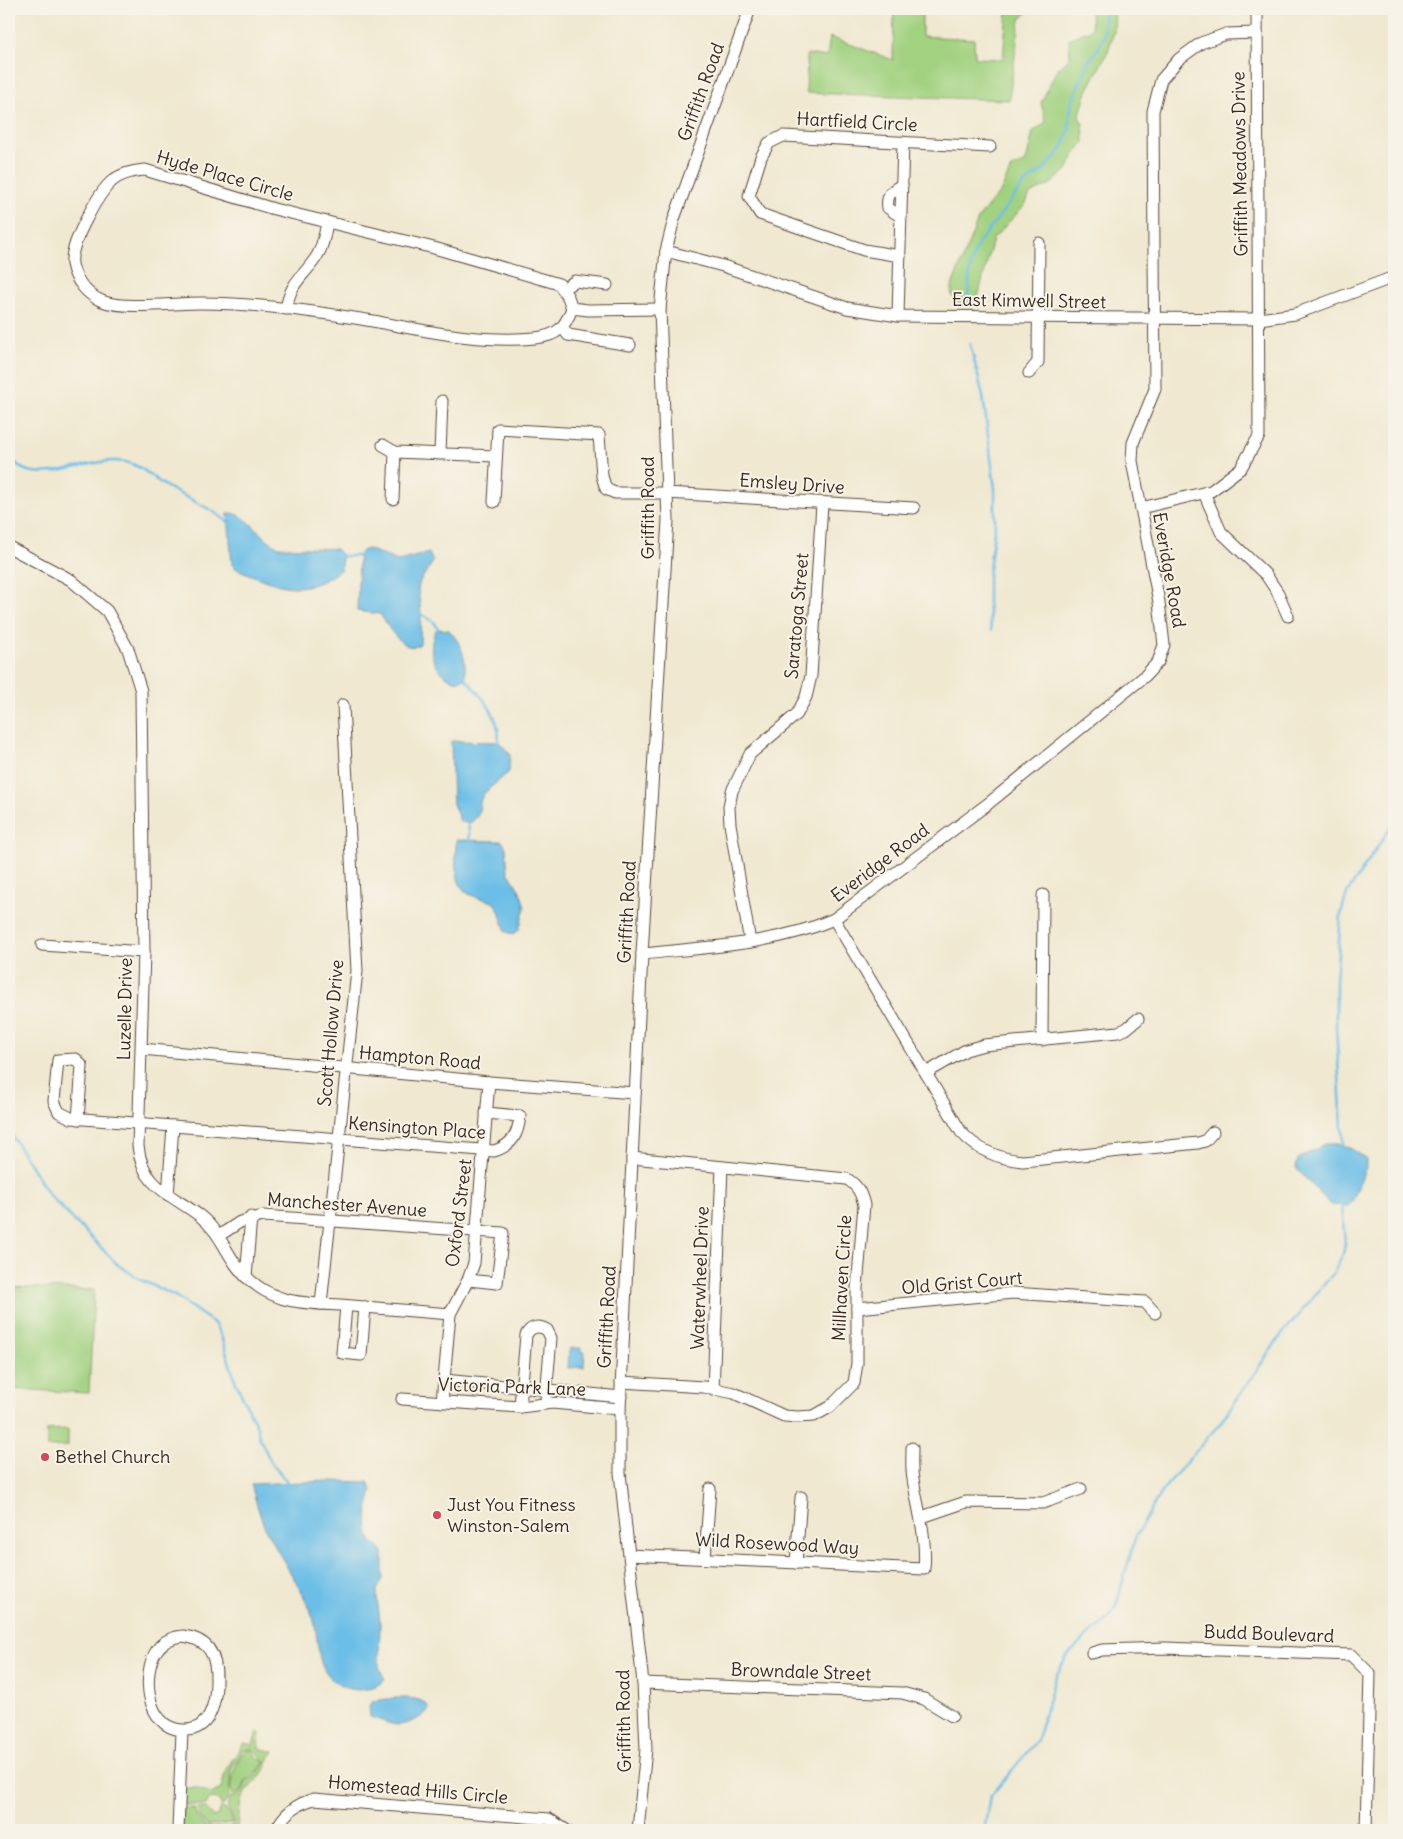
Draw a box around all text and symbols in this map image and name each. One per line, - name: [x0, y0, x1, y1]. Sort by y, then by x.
- street label: Griffith Road: [672, 39, 729, 144]
- street label: Griffith Meadows Drive: [1226, 71, 1253, 257]
- street label: Hartfield Circle: [796, 107, 918, 136]
- street label: Hyde Place Circle: [154, 145, 296, 206]
- street label: East Kimwell Street: [952, 288, 1106, 313]
- street label: Griffith Road: [636, 456, 659, 560]
- street label: Emsley Drive: [739, 468, 845, 499]
- street label: Everidge Road: [1148, 510, 1191, 630]
- street label: Saratoga Street: [780, 552, 813, 680]
- street label: Everidge Road: [826, 818, 934, 907]
- street label: Griffith Road: [612, 859, 641, 964]
- street label: Luzelle Drive: [112, 957, 137, 1061]
- street label: Scott Hollow Drive: [313, 958, 348, 1107]
- street label: Hampton Road: [358, 1041, 482, 1074]
- street label: Kensington Place: [347, 1111, 487, 1144]
- street label: Oxford Street: [440, 1158, 477, 1268]
- street label: Manchester Avenue: [266, 1187, 428, 1222]
- street label: Waterwheel Drive: [685, 1206, 714, 1350]
- street label: Millhaven Circle: [827, 1214, 856, 1342]
- street label: Griffith Road: [592, 1264, 621, 1369]
- street label: Old Grist Court: [900, 1266, 1023, 1299]
- street label: Victoria Park Lane: [438, 1372, 586, 1401]
- place label: Bethel Church: [55, 1445, 170, 1468]
- marker: Bethel Church: [39, 1451, 51, 1463]
- place label: Just You Fitness Winston-Salem: [447, 1493, 576, 1537]
- marker: Just You Fitness Winston-Salem: [431, 1509, 443, 1521]
- street label: Wild Rosewood Way: [695, 1528, 860, 1559]
- street label: Budd Boulevard: [1203, 1620, 1335, 1647]
- street label: Browndale Street: [730, 1658, 872, 1685]
- street label: Griffith Road: [611, 1669, 636, 1773]
- street label: Homestead Hills Circle: [327, 1770, 509, 1809]

